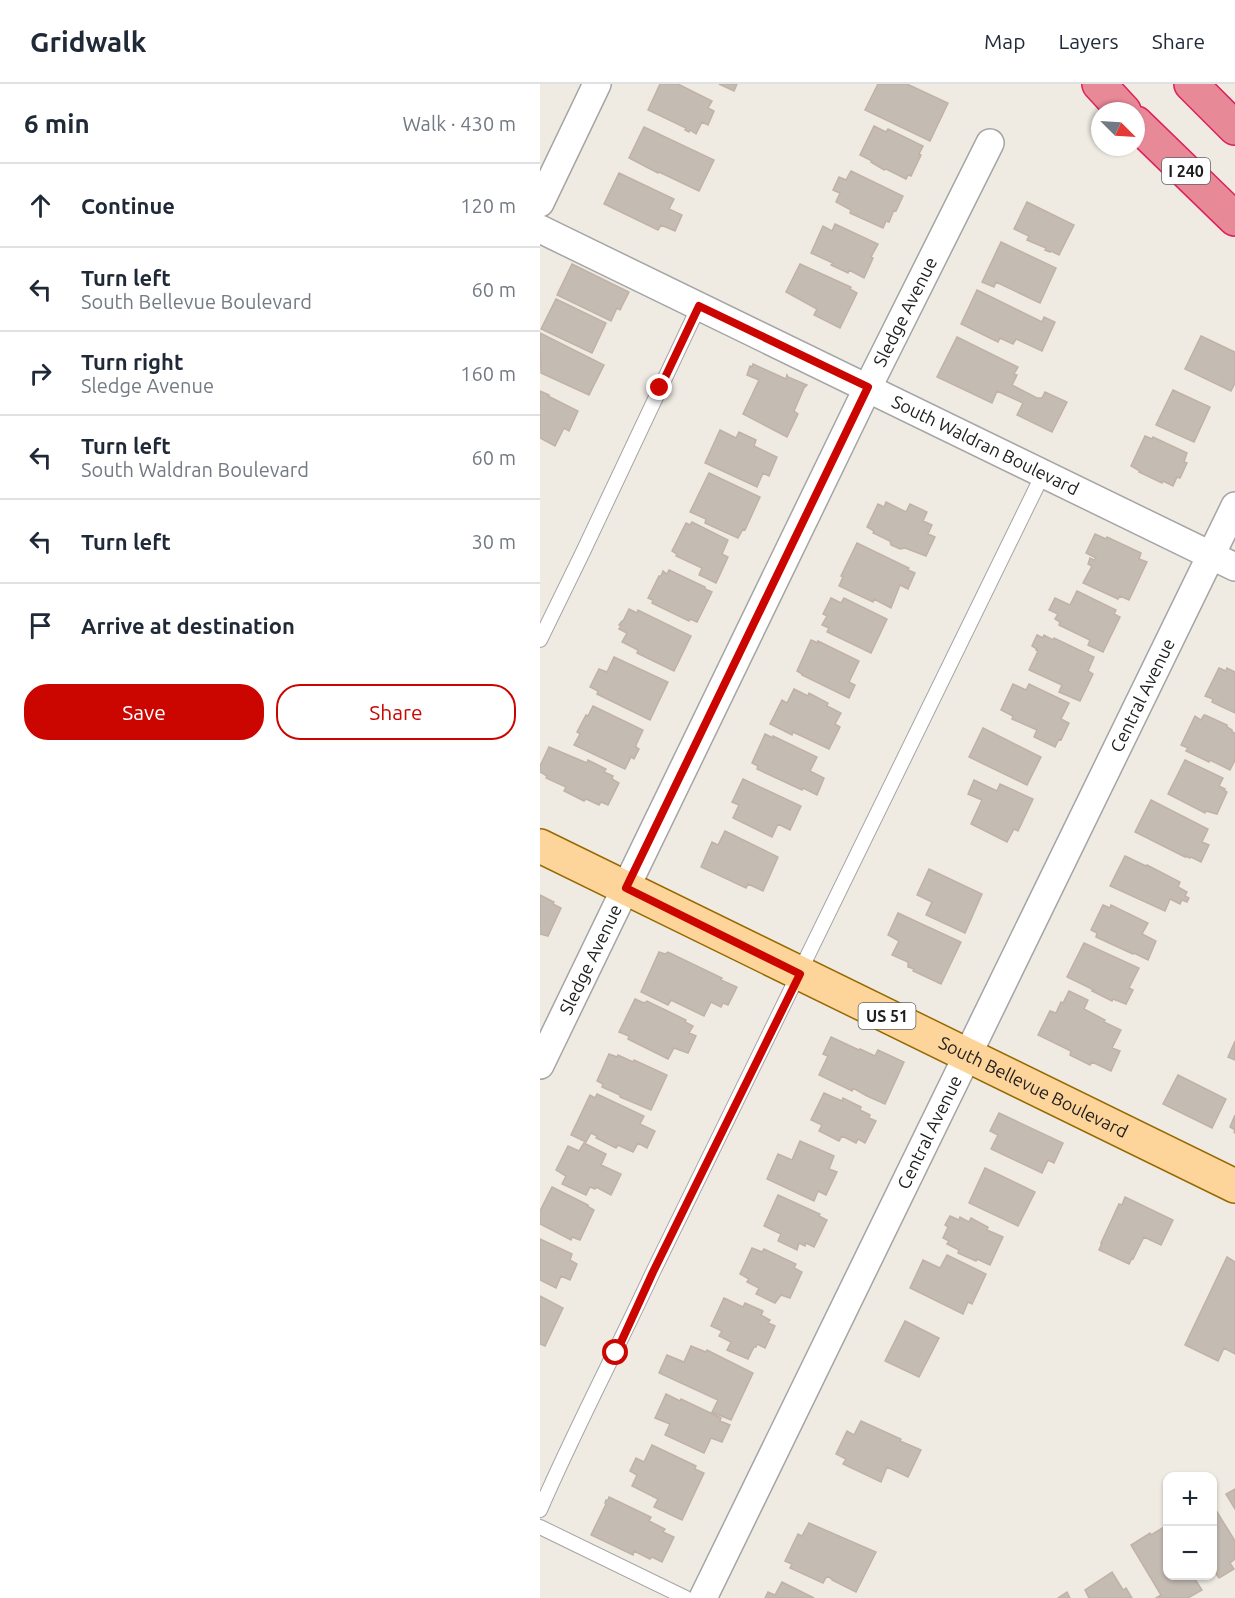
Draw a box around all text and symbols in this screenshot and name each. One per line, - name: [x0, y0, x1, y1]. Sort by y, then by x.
- text: Gridwalk: [30, 26, 147, 57]
- text: Map: [984, 29, 1025, 53]
- text: Layers: [1058, 29, 1119, 53]
- text: Share: [1152, 29, 1205, 53]
- north arrow: [1091, 102, 1145, 156]
- text: 6 min: [24, 109, 90, 138]
- text: Walk · 430 m: [403, 112, 516, 135]
- road number: I 240: [1162, 158, 1210, 184]
- icon: ahead: [24, 189, 57, 222]
- text: Continue: [81, 193, 175, 218]
- text: 120 m: [460, 194, 516, 217]
- street label: Sledge Avenue: [869, 254, 940, 370]
- text: Turn left: [81, 265, 171, 290]
- icon: left: [24, 273, 57, 306]
- text: 60 m: [472, 278, 516, 301]
- text: South Bellevue Boulevard: [81, 290, 312, 313]
- text: Turn right: [81, 349, 183, 374]
- icon: right: [24, 357, 57, 390]
- text: 160 m: [460, 362, 516, 385]
- text: Sledge Avenue: [81, 374, 214, 397]
- route end: [646, 374, 672, 400]
- street label: South Waldran Boulevard: [889, 391, 1082, 498]
- text: Turn left: [81, 433, 171, 458]
- icon: left: [24, 441, 57, 474]
- text: 60 m: [472, 446, 516, 469]
- text: South Waldran Boulevard: [81, 458, 309, 481]
- icon: left: [24, 525, 57, 558]
- text: Turn left: [81, 529, 171, 554]
- text: 30 m: [472, 530, 516, 553]
- icon: arrive: [24, 609, 57, 642]
- text: Arrive at destination: [81, 613, 295, 638]
- street label: Central Avenue: [1106, 635, 1178, 755]
- button: Save: [24, 684, 264, 740]
- button: Share: [276, 684, 516, 740]
- street label: Sledge Avenue: [555, 901, 625, 1017]
- road number: US 51: [858, 1003, 916, 1029]
- street label: South Bellevue Boulevard: [936, 1032, 1131, 1141]
- street label: Central Avenue: [893, 1072, 965, 1192]
- route start: [602, 1339, 628, 1365]
- map controls: [1163, 1472, 1217, 1580]
- button: +: [1163, 1472, 1217, 1526]
- button: −: [1163, 1526, 1217, 1580]

